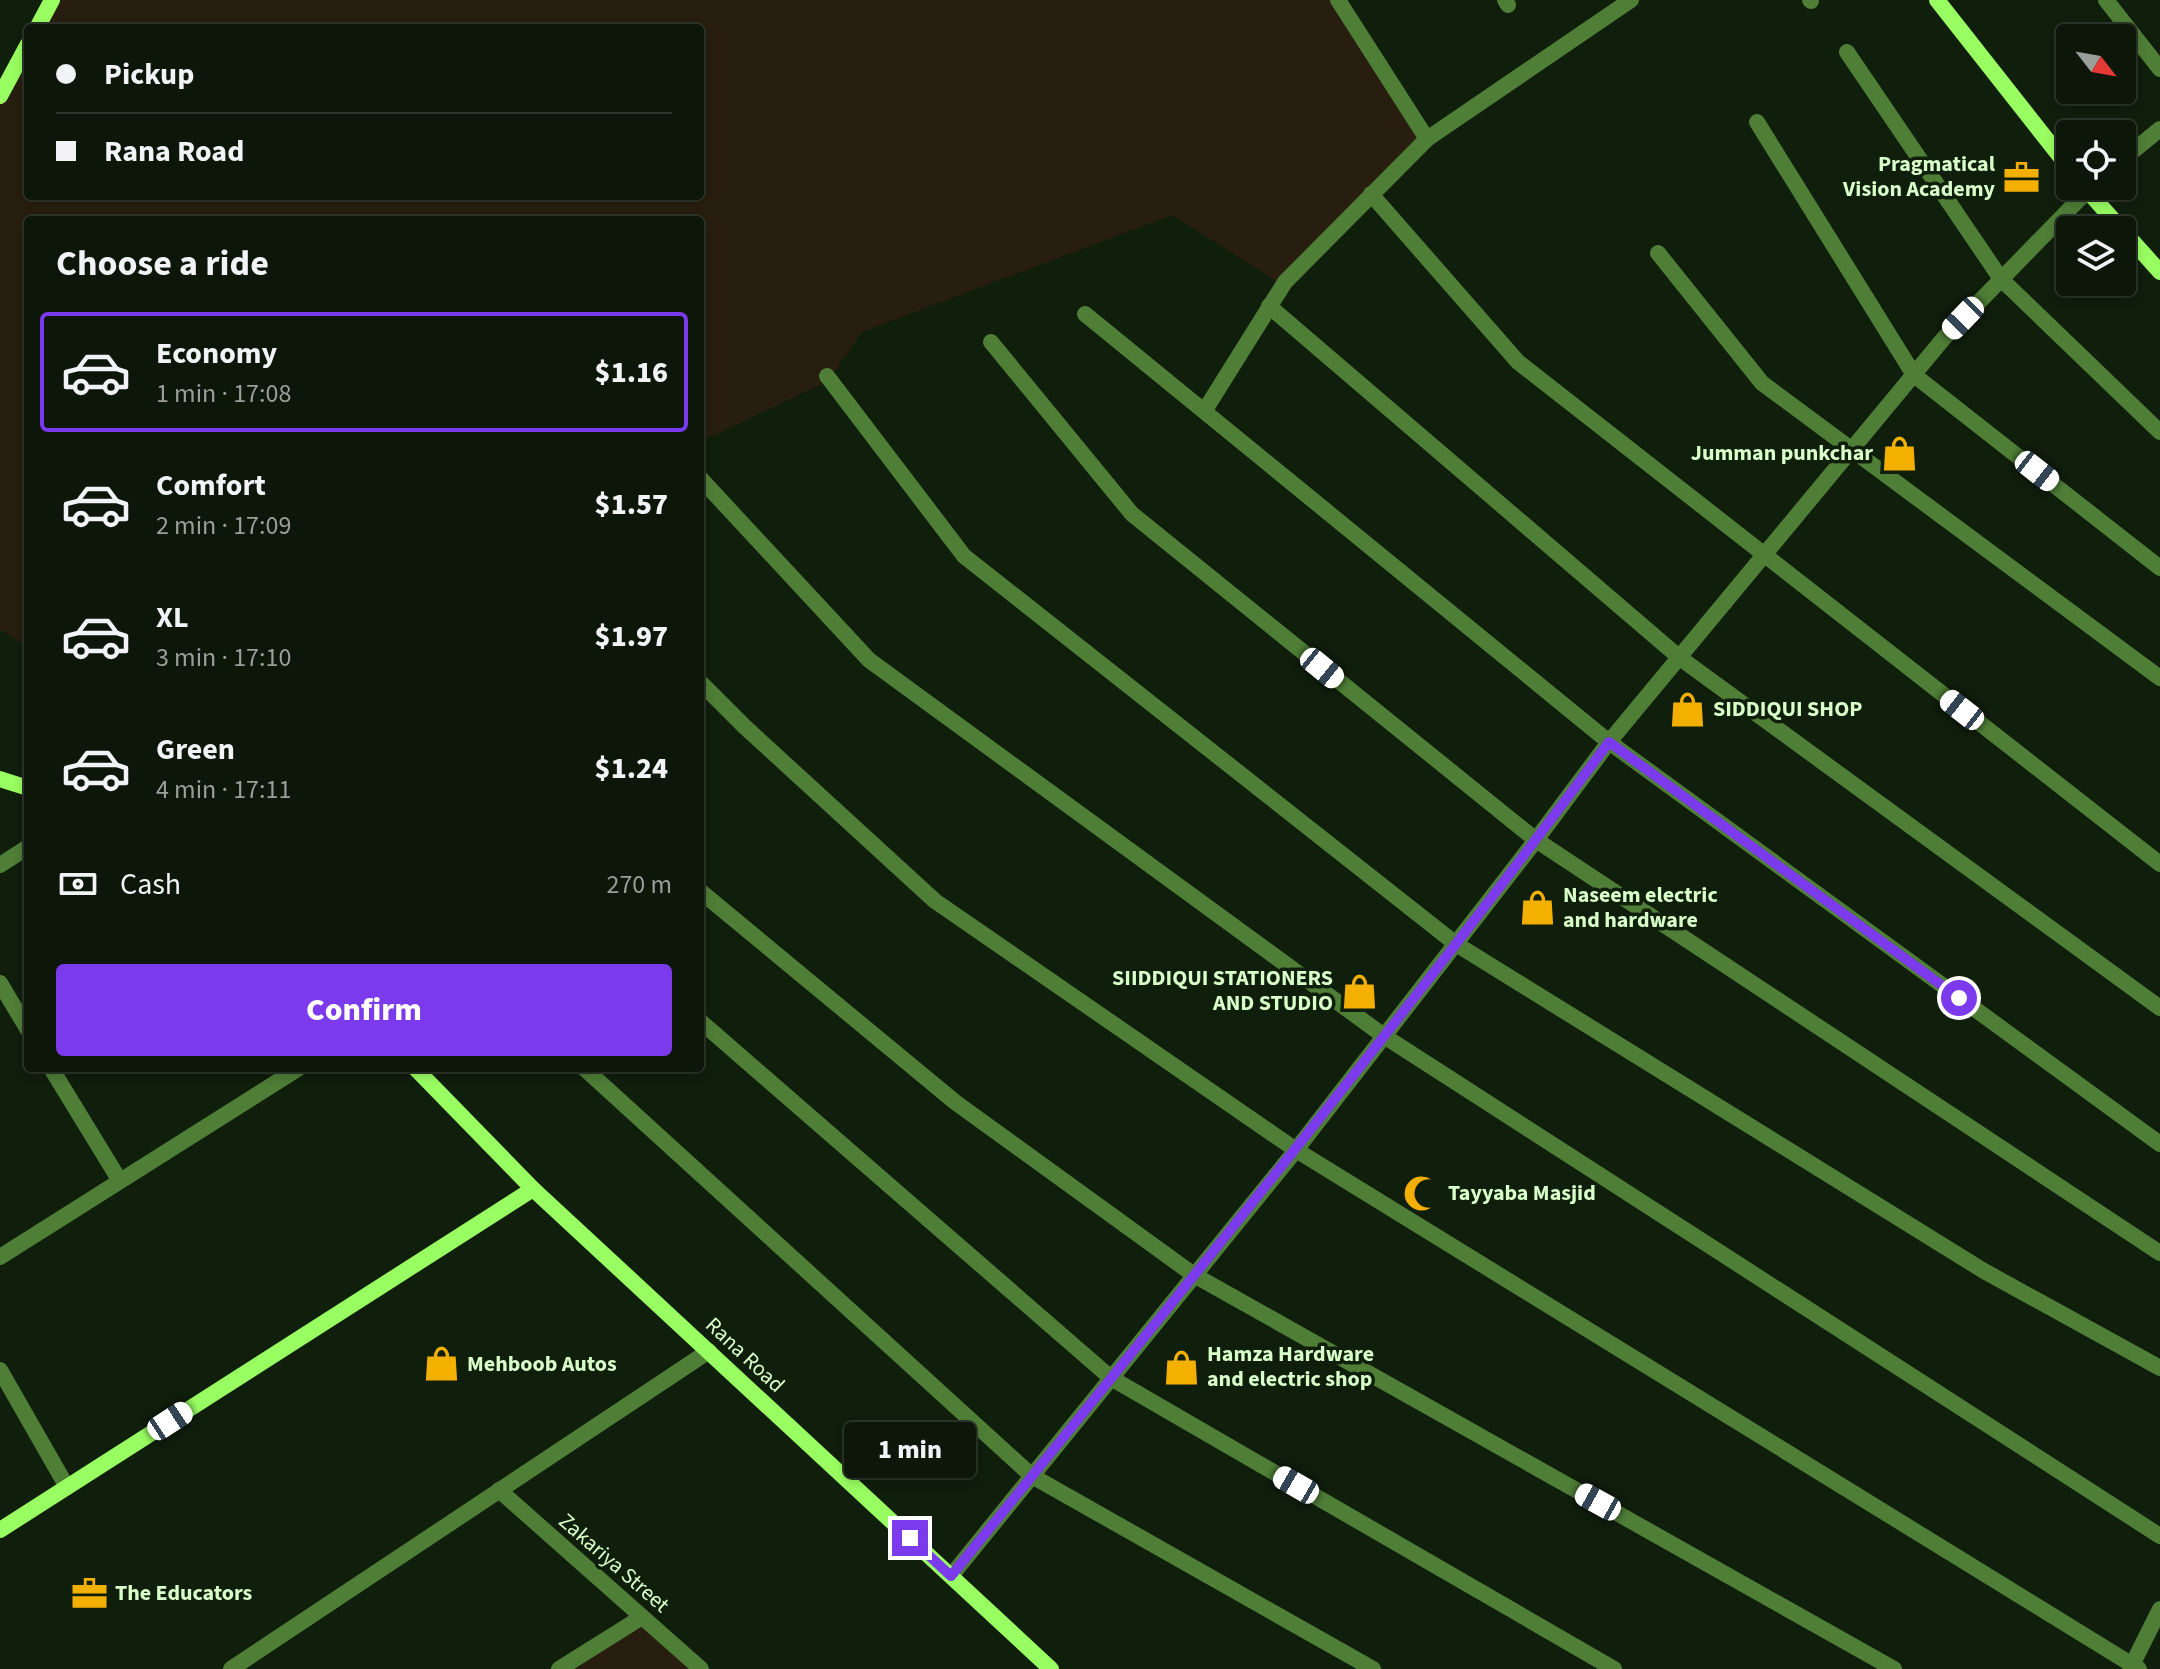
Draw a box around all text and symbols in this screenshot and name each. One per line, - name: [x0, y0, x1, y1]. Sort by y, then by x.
- north arrow: [2056, 24, 2136, 104]
- map controls: [2056, 24, 2136, 296]
- text: Pickup: [104, 53, 194, 96]
- button: locate: [2056, 120, 2136, 200]
- text: Rana Road: [104, 130, 244, 173]
- place label: Pragmatical Vision Academy: [1842, 148, 1996, 205]
- office icon: Pragmatical Vision Academy: [2002, 158, 2040, 196]
- button: layers: [2056, 216, 2136, 296]
- text: Choose a ride: [56, 238, 269, 289]
- car: [1938, 292, 1988, 344]
- text: Economy: [156, 332, 277, 375]
- icon: car: [60, 336, 132, 408]
- text: $1.16: [595, 351, 668, 394]
- text: 1 min · 17:08: [156, 375, 291, 412]
- shop icon: Jumman punkchar: [1880, 434, 1918, 472]
- place label: Jumman punkchar: [1691, 437, 1873, 469]
- car: [2011, 447, 2063, 495]
- text: Comfort: [156, 464, 266, 507]
- icon: car: [60, 468, 132, 540]
- text: $1.57: [595, 483, 668, 526]
- text: 2 min · 17:09: [156, 507, 291, 544]
- text: XL: [156, 596, 189, 639]
- icon: car: [60, 600, 132, 672]
- text: $1.97: [595, 615, 668, 658]
- text: 3 min · 17:10: [156, 639, 291, 676]
- car: [1296, 644, 1348, 692]
- car: [1936, 686, 1988, 734]
- shop icon: SIDDIQUI SHOP: [1668, 690, 1706, 728]
- place label: SIDDIQUI SHOP: [1713, 693, 1862, 725]
- text: Green: [156, 728, 235, 771]
- icon: car: [60, 732, 132, 804]
- text: $1.24: [595, 747, 668, 790]
- text: 4 min · 17:11: [156, 771, 291, 808]
- icon: cash: [56, 862, 100, 906]
- text: Cash: [120, 863, 181, 906]
- text: 270 m: [606, 866, 672, 903]
- place label: Naseem electric and hardware: [1563, 879, 1718, 936]
- shop icon: Naseem electric and hardware: [1518, 889, 1556, 927]
- place label: SIIDDIQUI STATIONERS AND STUDIO: [1112, 962, 1333, 1019]
- button: Confirm: [56, 964, 672, 1056]
- shop icon: SIIDDIQUI STATIONERS AND STUDIO: [1340, 972, 1378, 1010]
- route start: [1941, 980, 1977, 1016]
- mosque icon: Tayyaba Masjid: [1403, 1174, 1441, 1212]
- place label: Tayyaba Masjid: [1448, 1177, 1596, 1209]
- street label: Rana Road: [698, 1310, 792, 1400]
- place label: Hamza Hardware and electric shop: [1207, 1338, 1374, 1395]
- shop icon: Mehboob Autos: [422, 1345, 460, 1383]
- place label: Mehboob Autos: [467, 1348, 617, 1380]
- shop icon: Hamza Hardware and electric shop: [1162, 1348, 1200, 1386]
- car: [143, 1398, 197, 1444]
- callout: 1 min: [844, 1422, 976, 1478]
- text: 1 min: [878, 1431, 942, 1468]
- car: [1269, 1463, 1323, 1507]
- car: [1571, 1480, 1625, 1524]
- street label: Zakariya Street: [551, 1506, 677, 1621]
- route end: [892, 1520, 928, 1556]
- office icon: The Educators: [70, 1574, 108, 1612]
- place label: The Educators: [115, 1577, 253, 1609]

